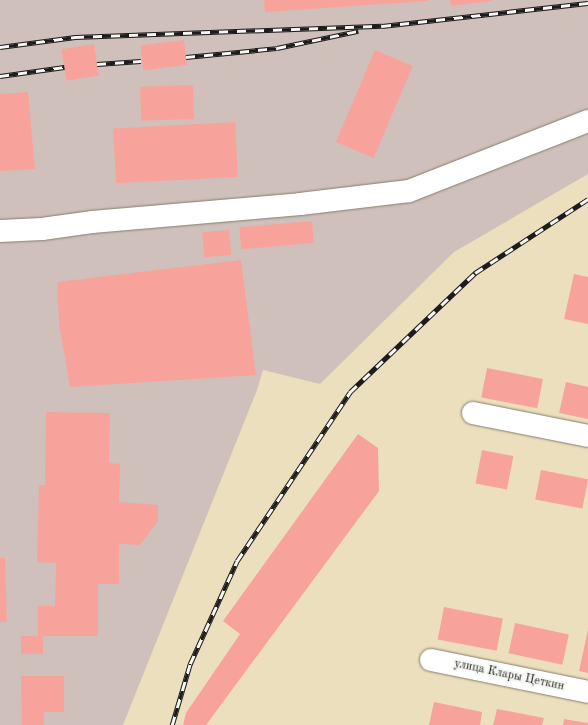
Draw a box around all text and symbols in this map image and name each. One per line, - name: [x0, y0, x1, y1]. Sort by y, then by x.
- street label: улица Клары Цеткин: [453, 657, 565, 695]

